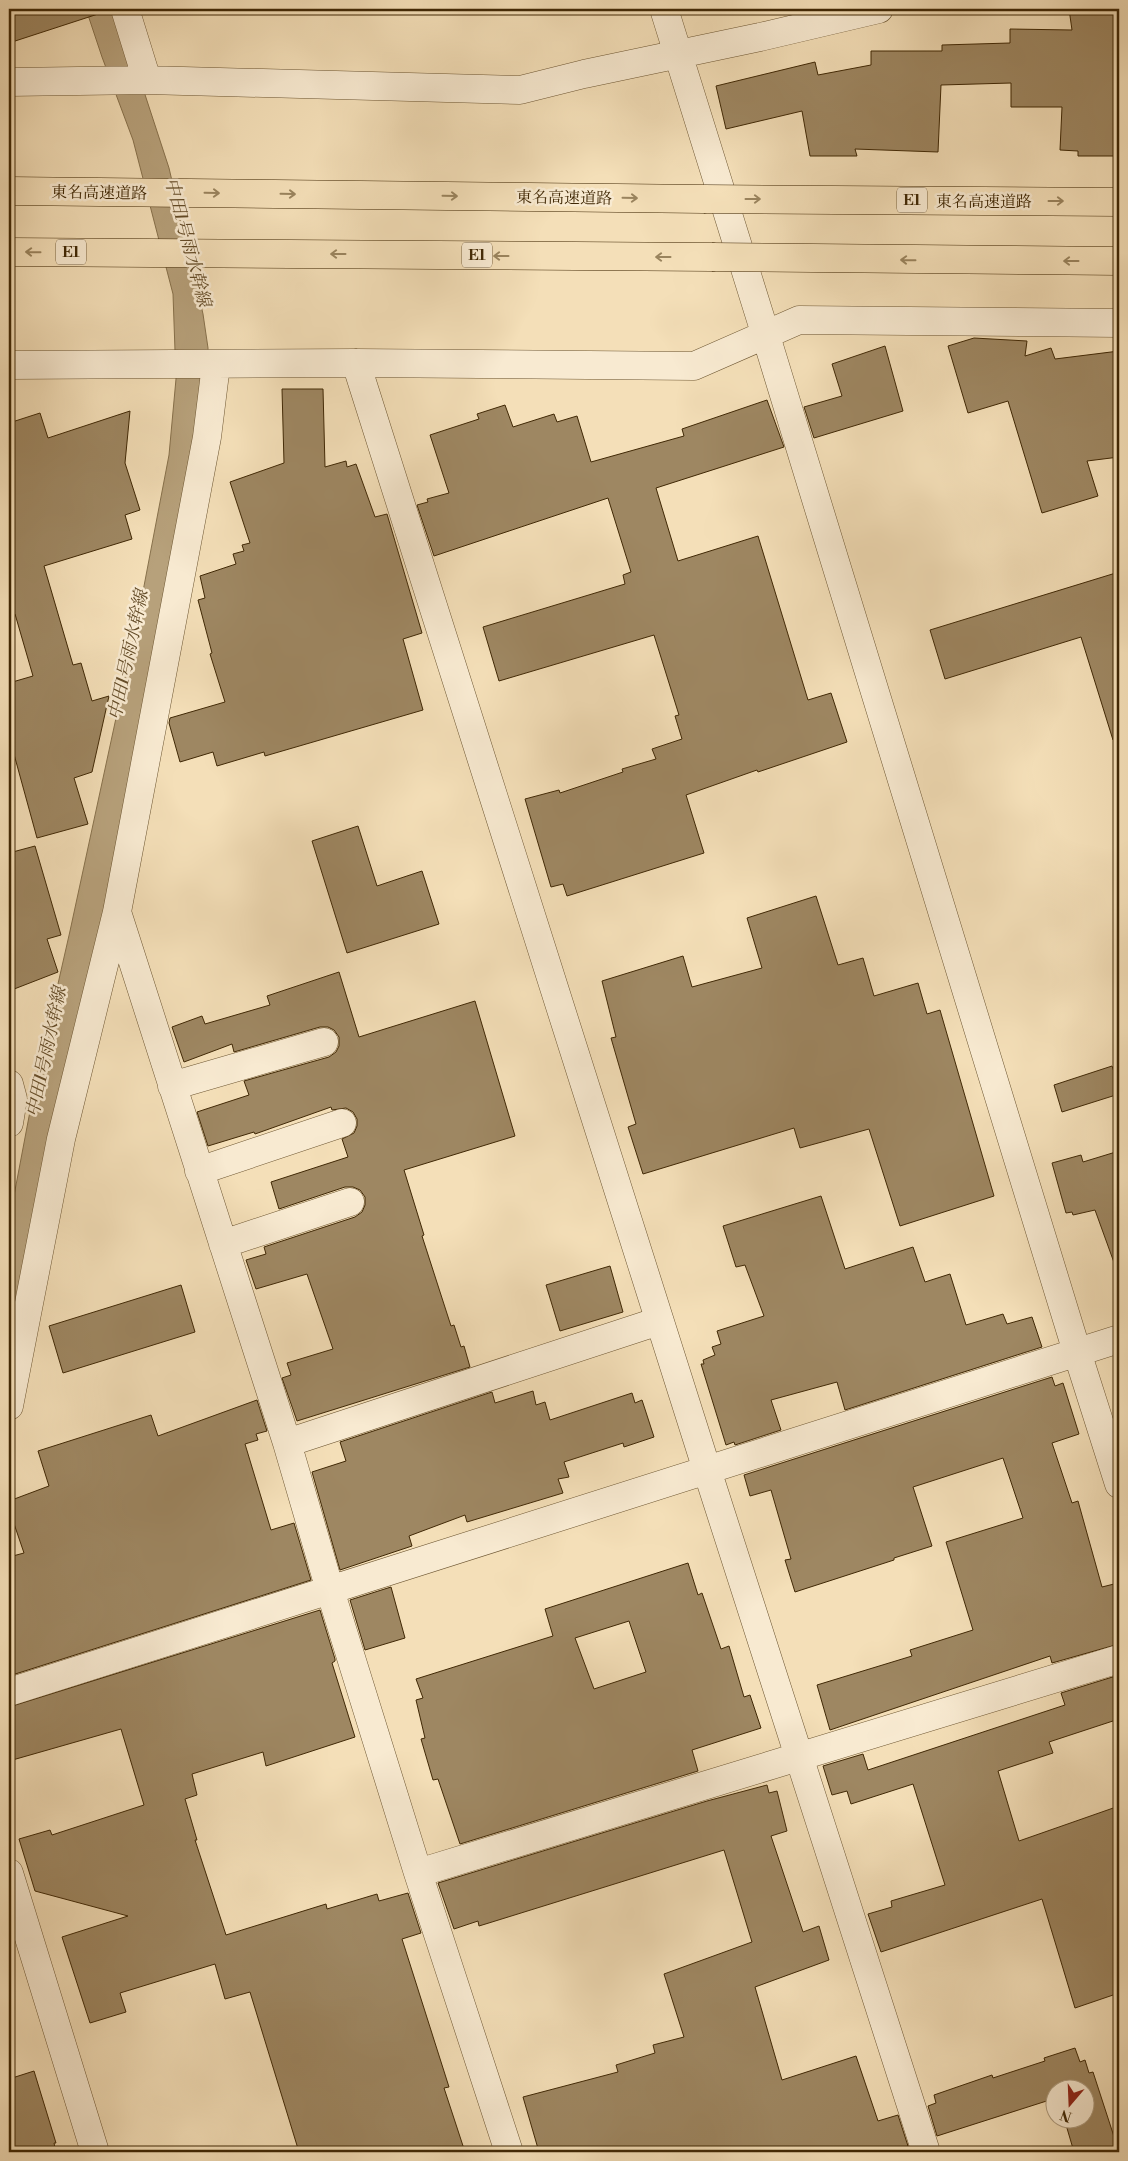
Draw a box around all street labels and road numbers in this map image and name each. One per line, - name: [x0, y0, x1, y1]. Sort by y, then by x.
- street label: 東名高速道路: [51, 182, 147, 204]
- street label: 東名高速道路: [516, 187, 612, 209]
- road number: E1: [897, 188, 927, 212]
- street label: 東名高速道路: [936, 192, 1032, 212]
- road number: E1: [56, 240, 86, 264]
- road number: E1: [462, 242, 492, 268]

